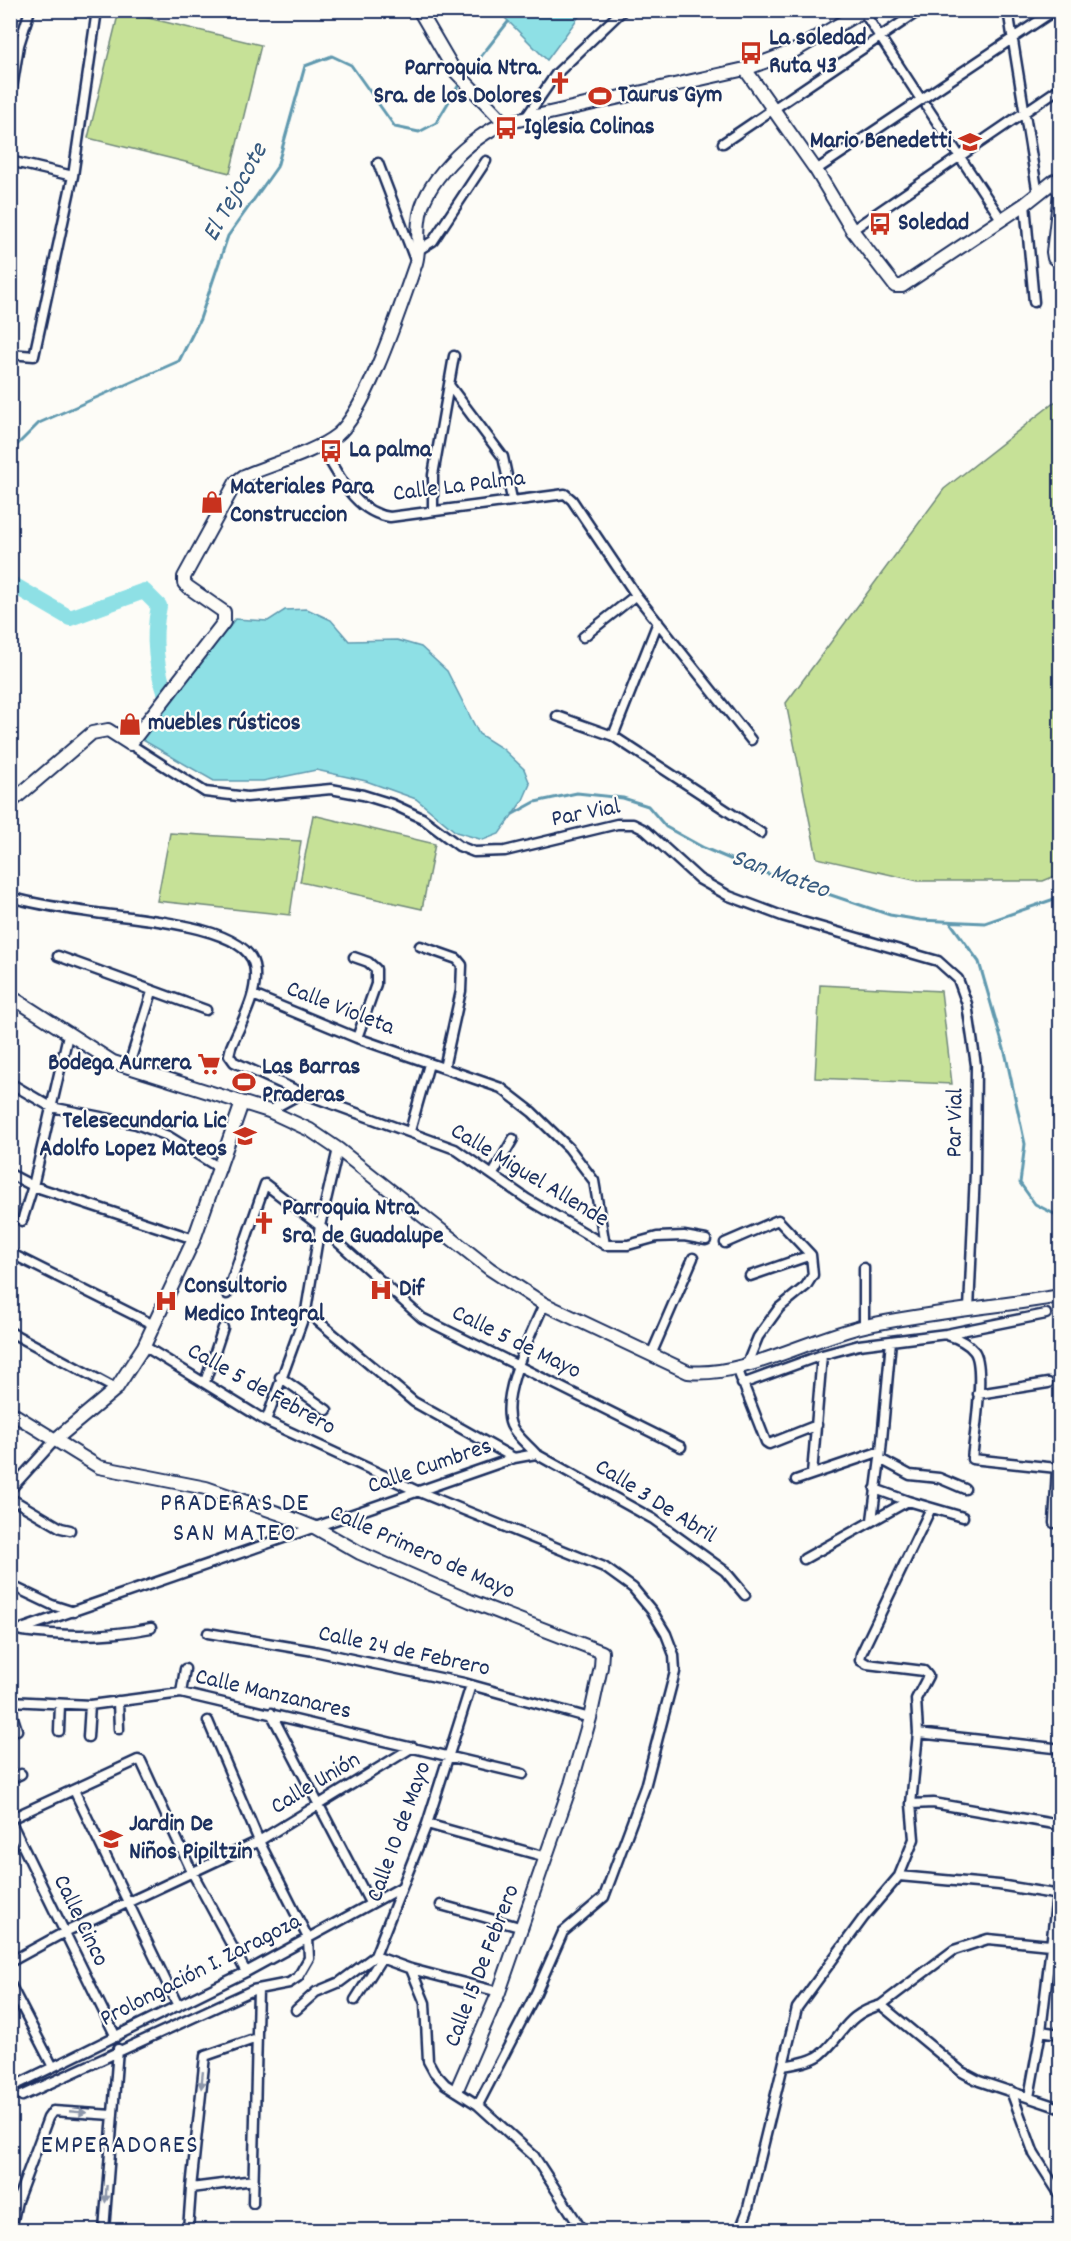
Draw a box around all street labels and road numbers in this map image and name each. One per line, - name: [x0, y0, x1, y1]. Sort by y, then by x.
- street label: Calle La Palma: [391, 462, 528, 512]
- street label: Par Vial: [549, 791, 624, 837]
- street label: Calle Violeta: [281, 973, 400, 1045]
- street label: Par Vial: [938, 1088, 974, 1158]
- street label: Calle Miguel Allende: [443, 1115, 615, 1237]
- street label: Calle 5 de Mayo: [446, 1297, 586, 1389]
- street label: Calle 5 de Febrero: [181, 1335, 341, 1445]
- street label: Calle Cumbres: [363, 1430, 497, 1504]
- street label: Calle 3 De Abril: [588, 1451, 723, 1553]
- street label: Calle Primero de Mayo: [324, 1497, 520, 1609]
- street label: Calle 24 de Febrero: [315, 1617, 493, 1687]
- street label: Calle Manzanares: [192, 1661, 354, 1729]
- street label: Calle Unión: [265, 1744, 367, 1824]
- street label: Calle 10 de Mayo: [359, 1757, 441, 1907]
- street label: Calle Cinco: [43, 1869, 117, 1973]
- street label: Calle 15 De Febrero: [436, 1880, 530, 2052]
- street label: Prolongación I. Zaragoza: [95, 1905, 308, 2036]

